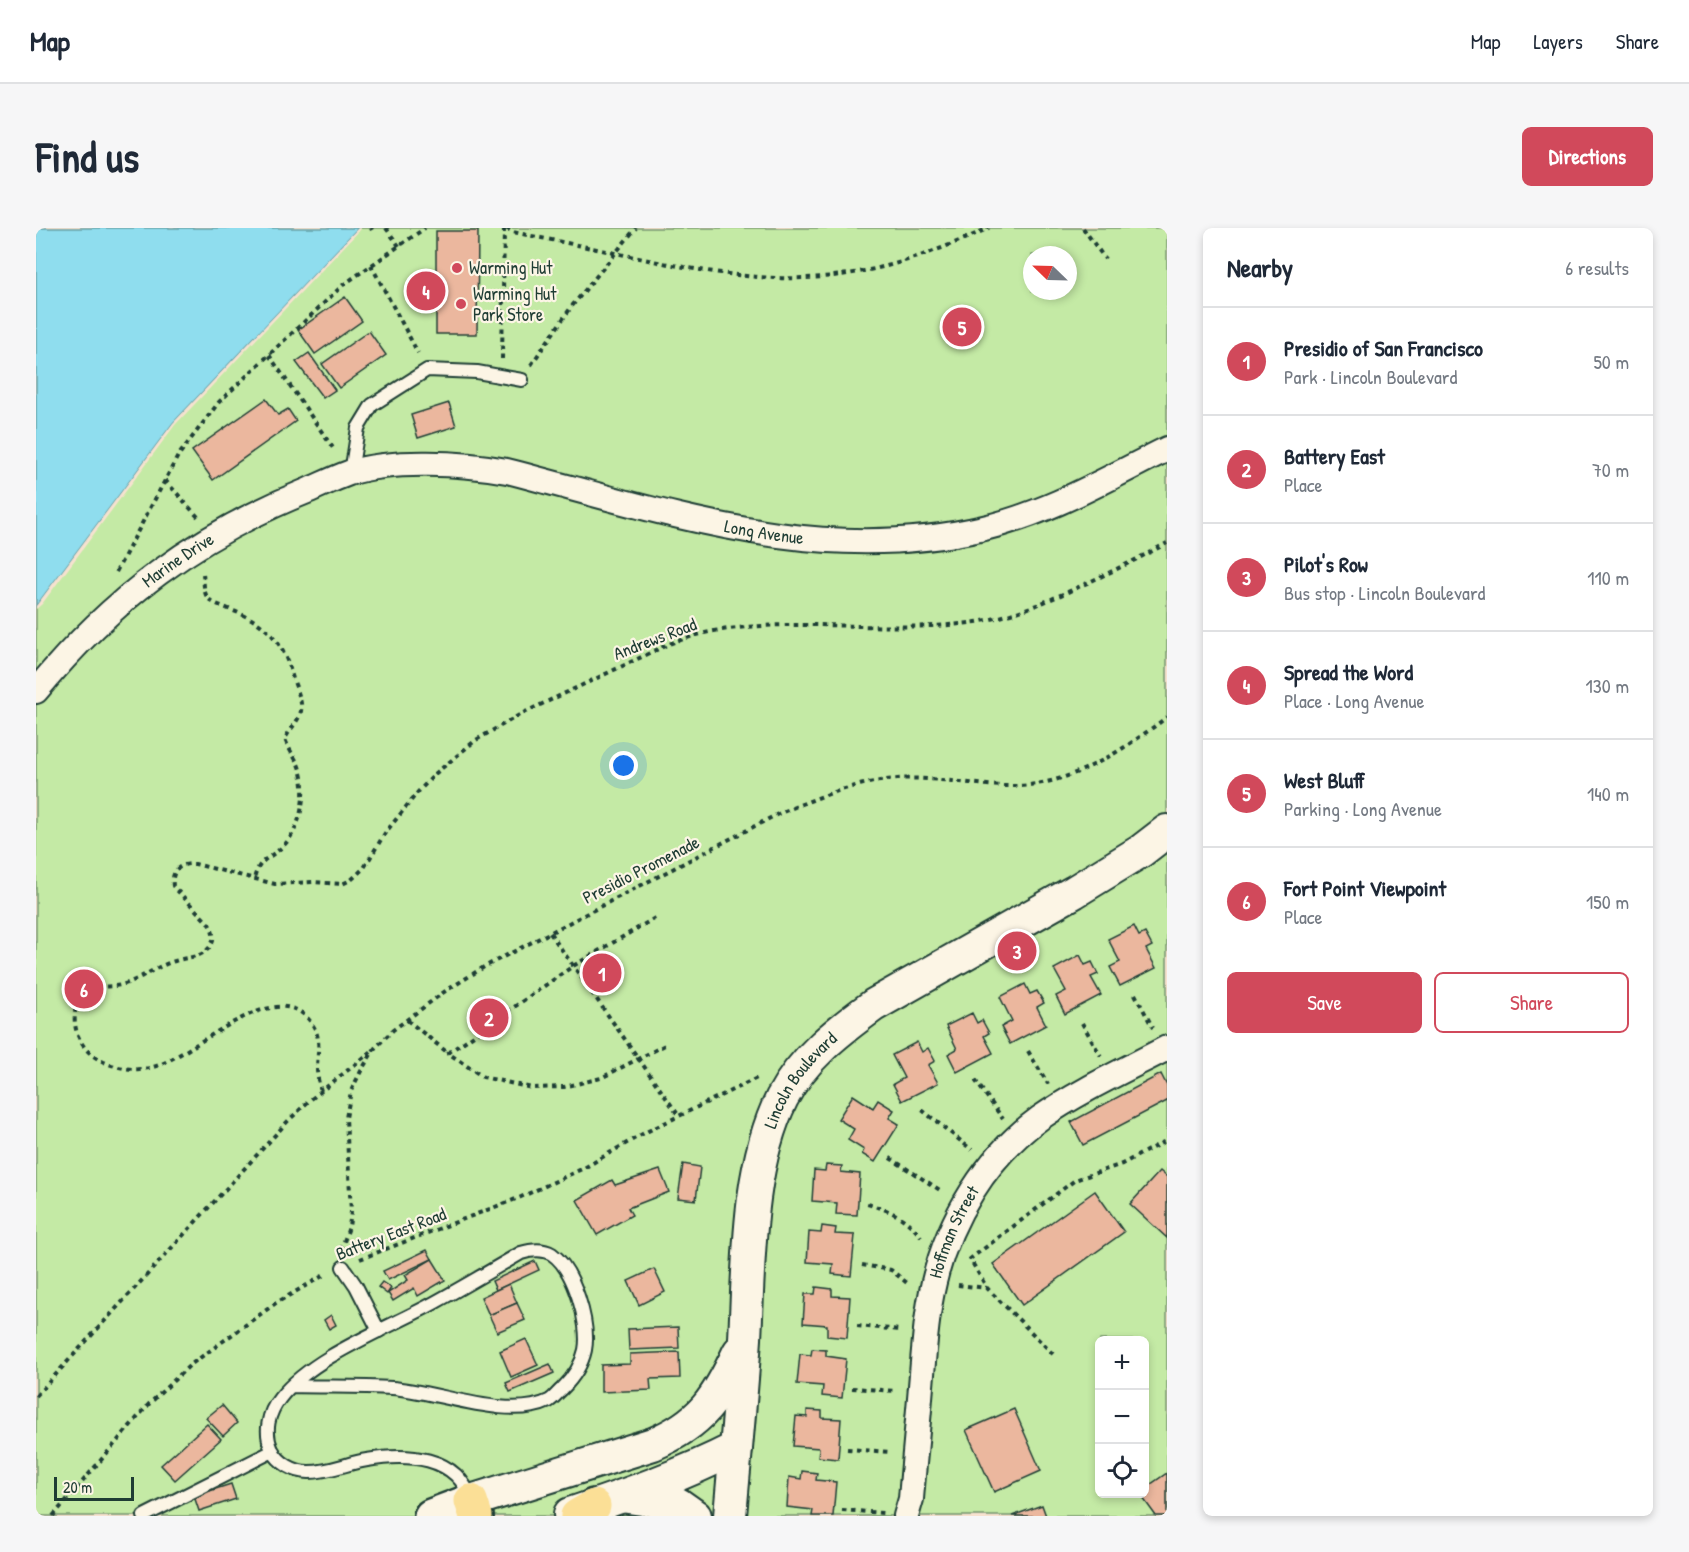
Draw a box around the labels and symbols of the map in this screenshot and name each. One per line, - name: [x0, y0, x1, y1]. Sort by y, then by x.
- north arrow: [1023, 246, 1077, 300]
- place label: Warming Hut: [469, 255, 553, 280]
- marker: Warming Hut: [450, 261, 464, 275]
- pin: 4: [406, 268, 446, 314]
- place label: Warming Hut Park Store: [473, 281, 557, 327]
- marker: Warming Hut Park Store: [454, 297, 468, 311]
- pin: 5: [942, 304, 982, 350]
- street label: Long Avenue: [722, 513, 805, 550]
- street label: Marine Drive: [137, 526, 218, 593]
- street label: Andrews Road: [610, 611, 700, 666]
- your location: [609, 751, 638, 780]
- street label: Presidio Promenade: [578, 829, 703, 910]
- pin: 3: [998, 928, 1036, 974]
- pin: 1: [582, 950, 622, 996]
- pin: 6: [64, 966, 104, 1011]
- pin: 2: [470, 996, 508, 1040]
- street label: Lincoln Boulevard: [757, 1026, 842, 1132]
- street label: Hoffman Street: [923, 1180, 985, 1281]
- street label: Battery East Road: [332, 1201, 450, 1266]
- scale bar: [54, 1474, 134, 1502]

